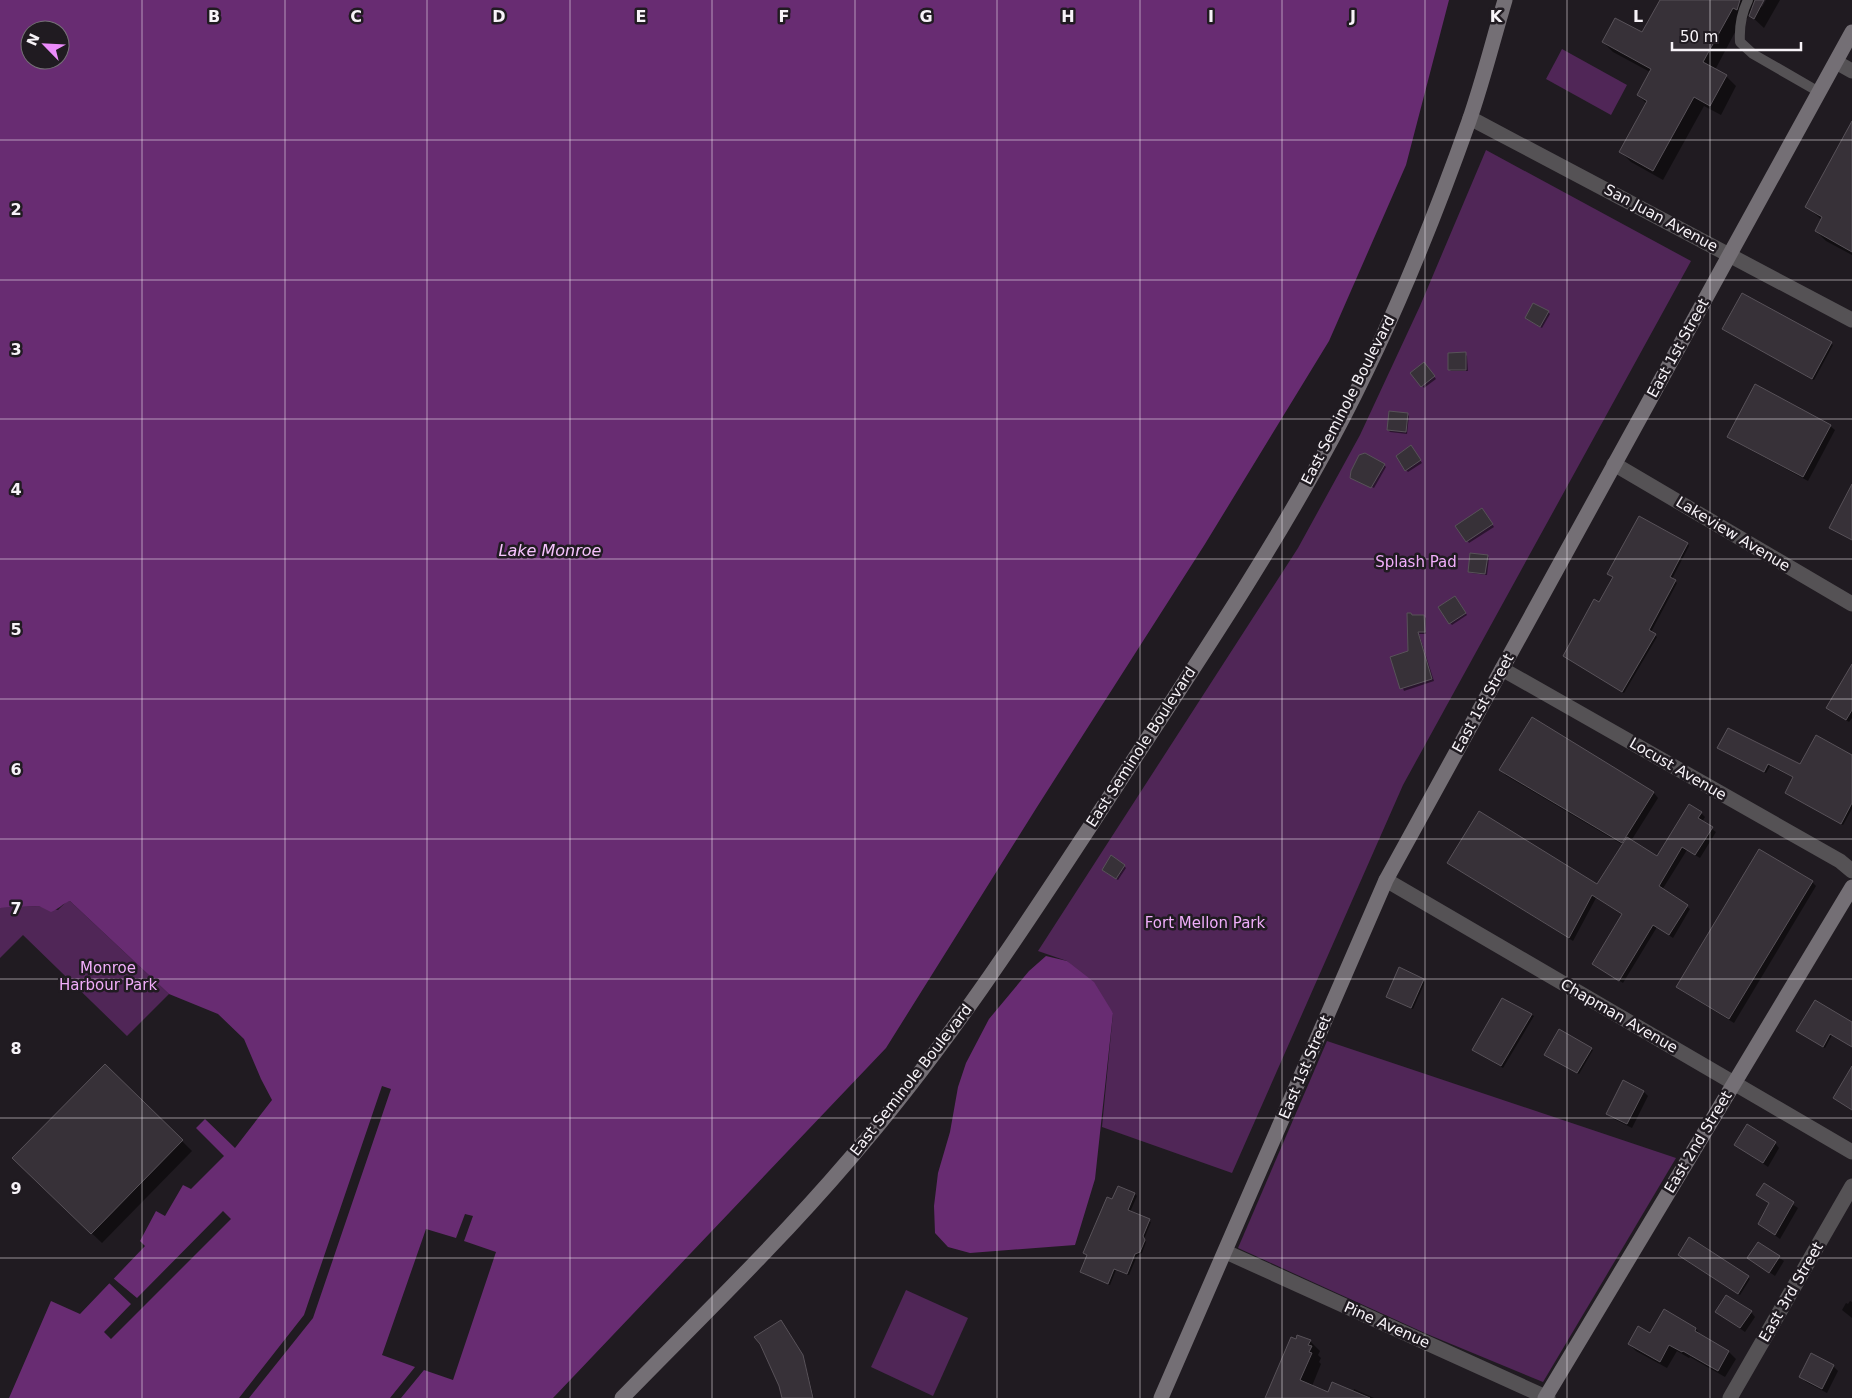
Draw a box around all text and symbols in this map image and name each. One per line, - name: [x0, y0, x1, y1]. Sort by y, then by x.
- text: B: [208, 7, 220, 26]
- text: C: [350, 7, 362, 26]
- text: D: [492, 7, 506, 26]
- text: E: [636, 7, 646, 26]
- text: F: [779, 7, 789, 26]
- text: G: [919, 7, 933, 26]
- text: H: [1061, 7, 1075, 26]
- text: I: [1208, 7, 1214, 26]
- text: J: [1349, 7, 1356, 26]
- text: K: [1490, 7, 1503, 26]
- text: L: [1633, 7, 1643, 26]
- north arrow: [20, 20, 70, 70]
- scale bar: [1672, 20, 1801, 52]
- text: 50 m: [1680, 28, 1718, 46]
- text: N: [23, 31, 43, 48]
- street label: San Juan Avenue: [1601, 180, 1721, 256]
- text: 2: [10, 200, 22, 219]
- street label: East 1st Street: [1643, 295, 1713, 401]
- street label: East Seminole Boulevard: [1297, 312, 1399, 488]
- text: 3: [10, 340, 22, 359]
- text: 4: [10, 480, 22, 499]
- street label: Lakeview Avenue: [1673, 493, 1793, 575]
- water label: Lake Monroe: [499, 541, 602, 560]
- park label: Splash Pad: [1375, 553, 1457, 571]
- text: 5: [10, 620, 22, 639]
- street label: East 1st Street: [1448, 650, 1518, 756]
- street label: East Seminole Boulevard: [1082, 664, 1200, 830]
- street label: Locust Avenue: [1626, 734, 1730, 804]
- text: 6: [10, 760, 22, 779]
- text: 7: [10, 899, 22, 918]
- park label: Fort Mellon Park: [1145, 914, 1266, 932]
- park label: Monroe Harbour Park: [59, 959, 157, 994]
- street label: Chapman Avenue: [1557, 975, 1681, 1057]
- street label: East Seminole Boulevard: [846, 1001, 976, 1159]
- street label: East 1st Street: [1275, 1012, 1335, 1121]
- text: 8: [10, 1039, 22, 1058]
- street label: East 2nd Street: [1660, 1088, 1736, 1196]
- text: 9: [10, 1179, 22, 1198]
- street label: East 3rd Street: [1755, 1239, 1827, 1345]
- street label: Pine Avenue: [1341, 1298, 1433, 1352]

